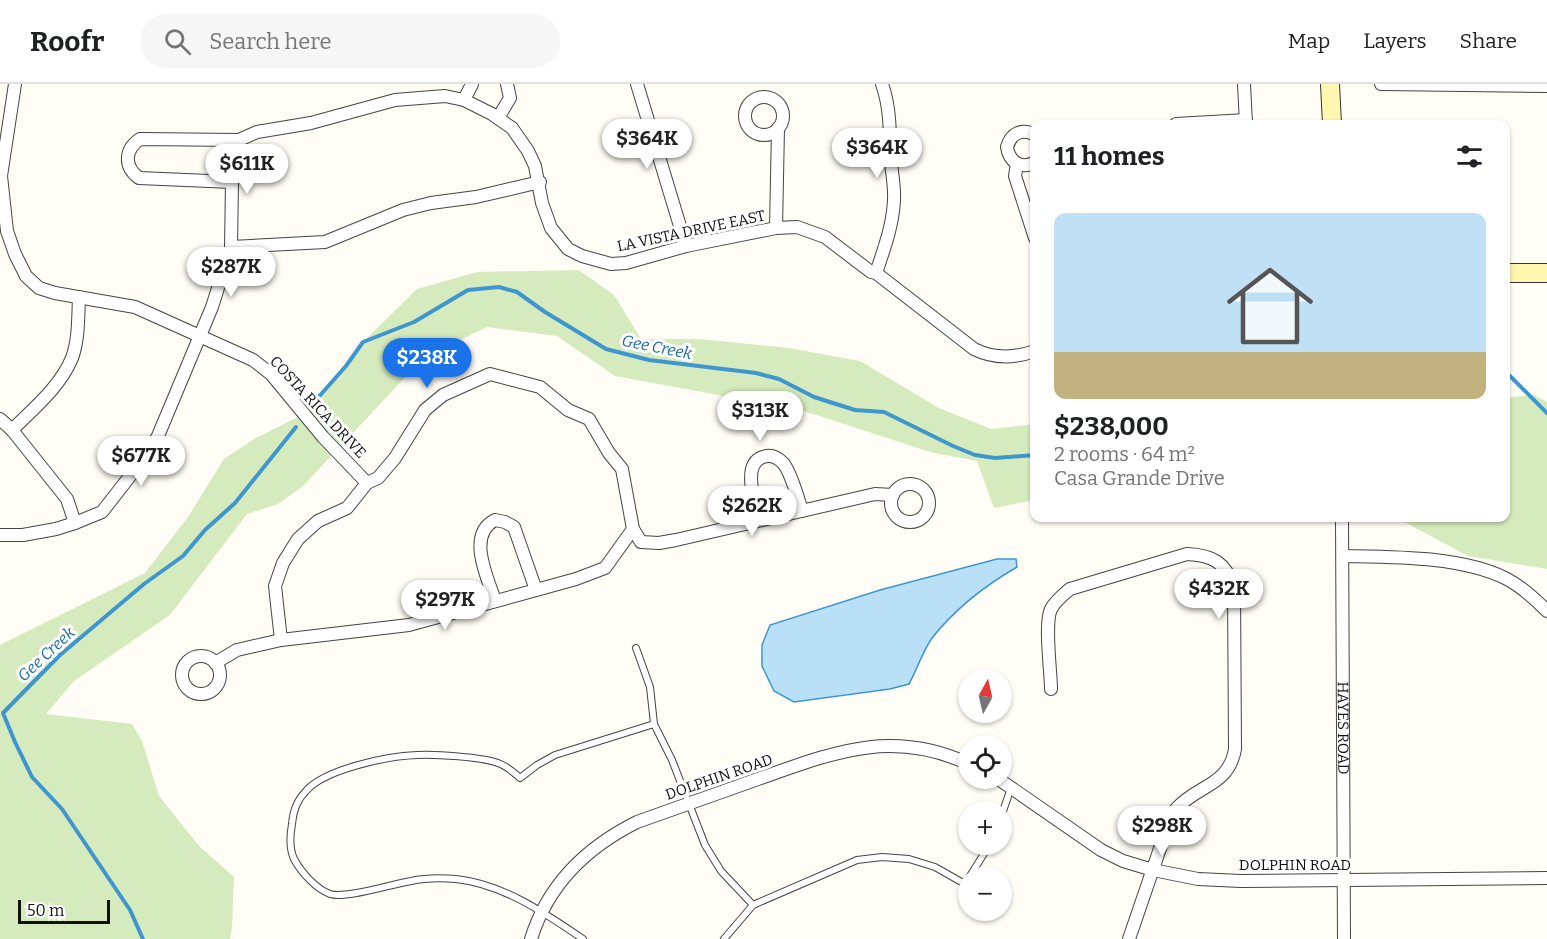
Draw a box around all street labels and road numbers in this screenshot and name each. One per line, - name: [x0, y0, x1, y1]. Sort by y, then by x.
- street label: LA VISTA DRIVE EAST: [615, 206, 767, 255]
- street label: COSTA RICA DRIVE: [266, 352, 370, 462]
- street label: HAYES ROAD: [1334, 682, 1352, 774]
- street label: DOLPHIN ROAD: [663, 750, 775, 804]
- street label: DOLPHIN ROAD: [1239, 856, 1351, 874]

